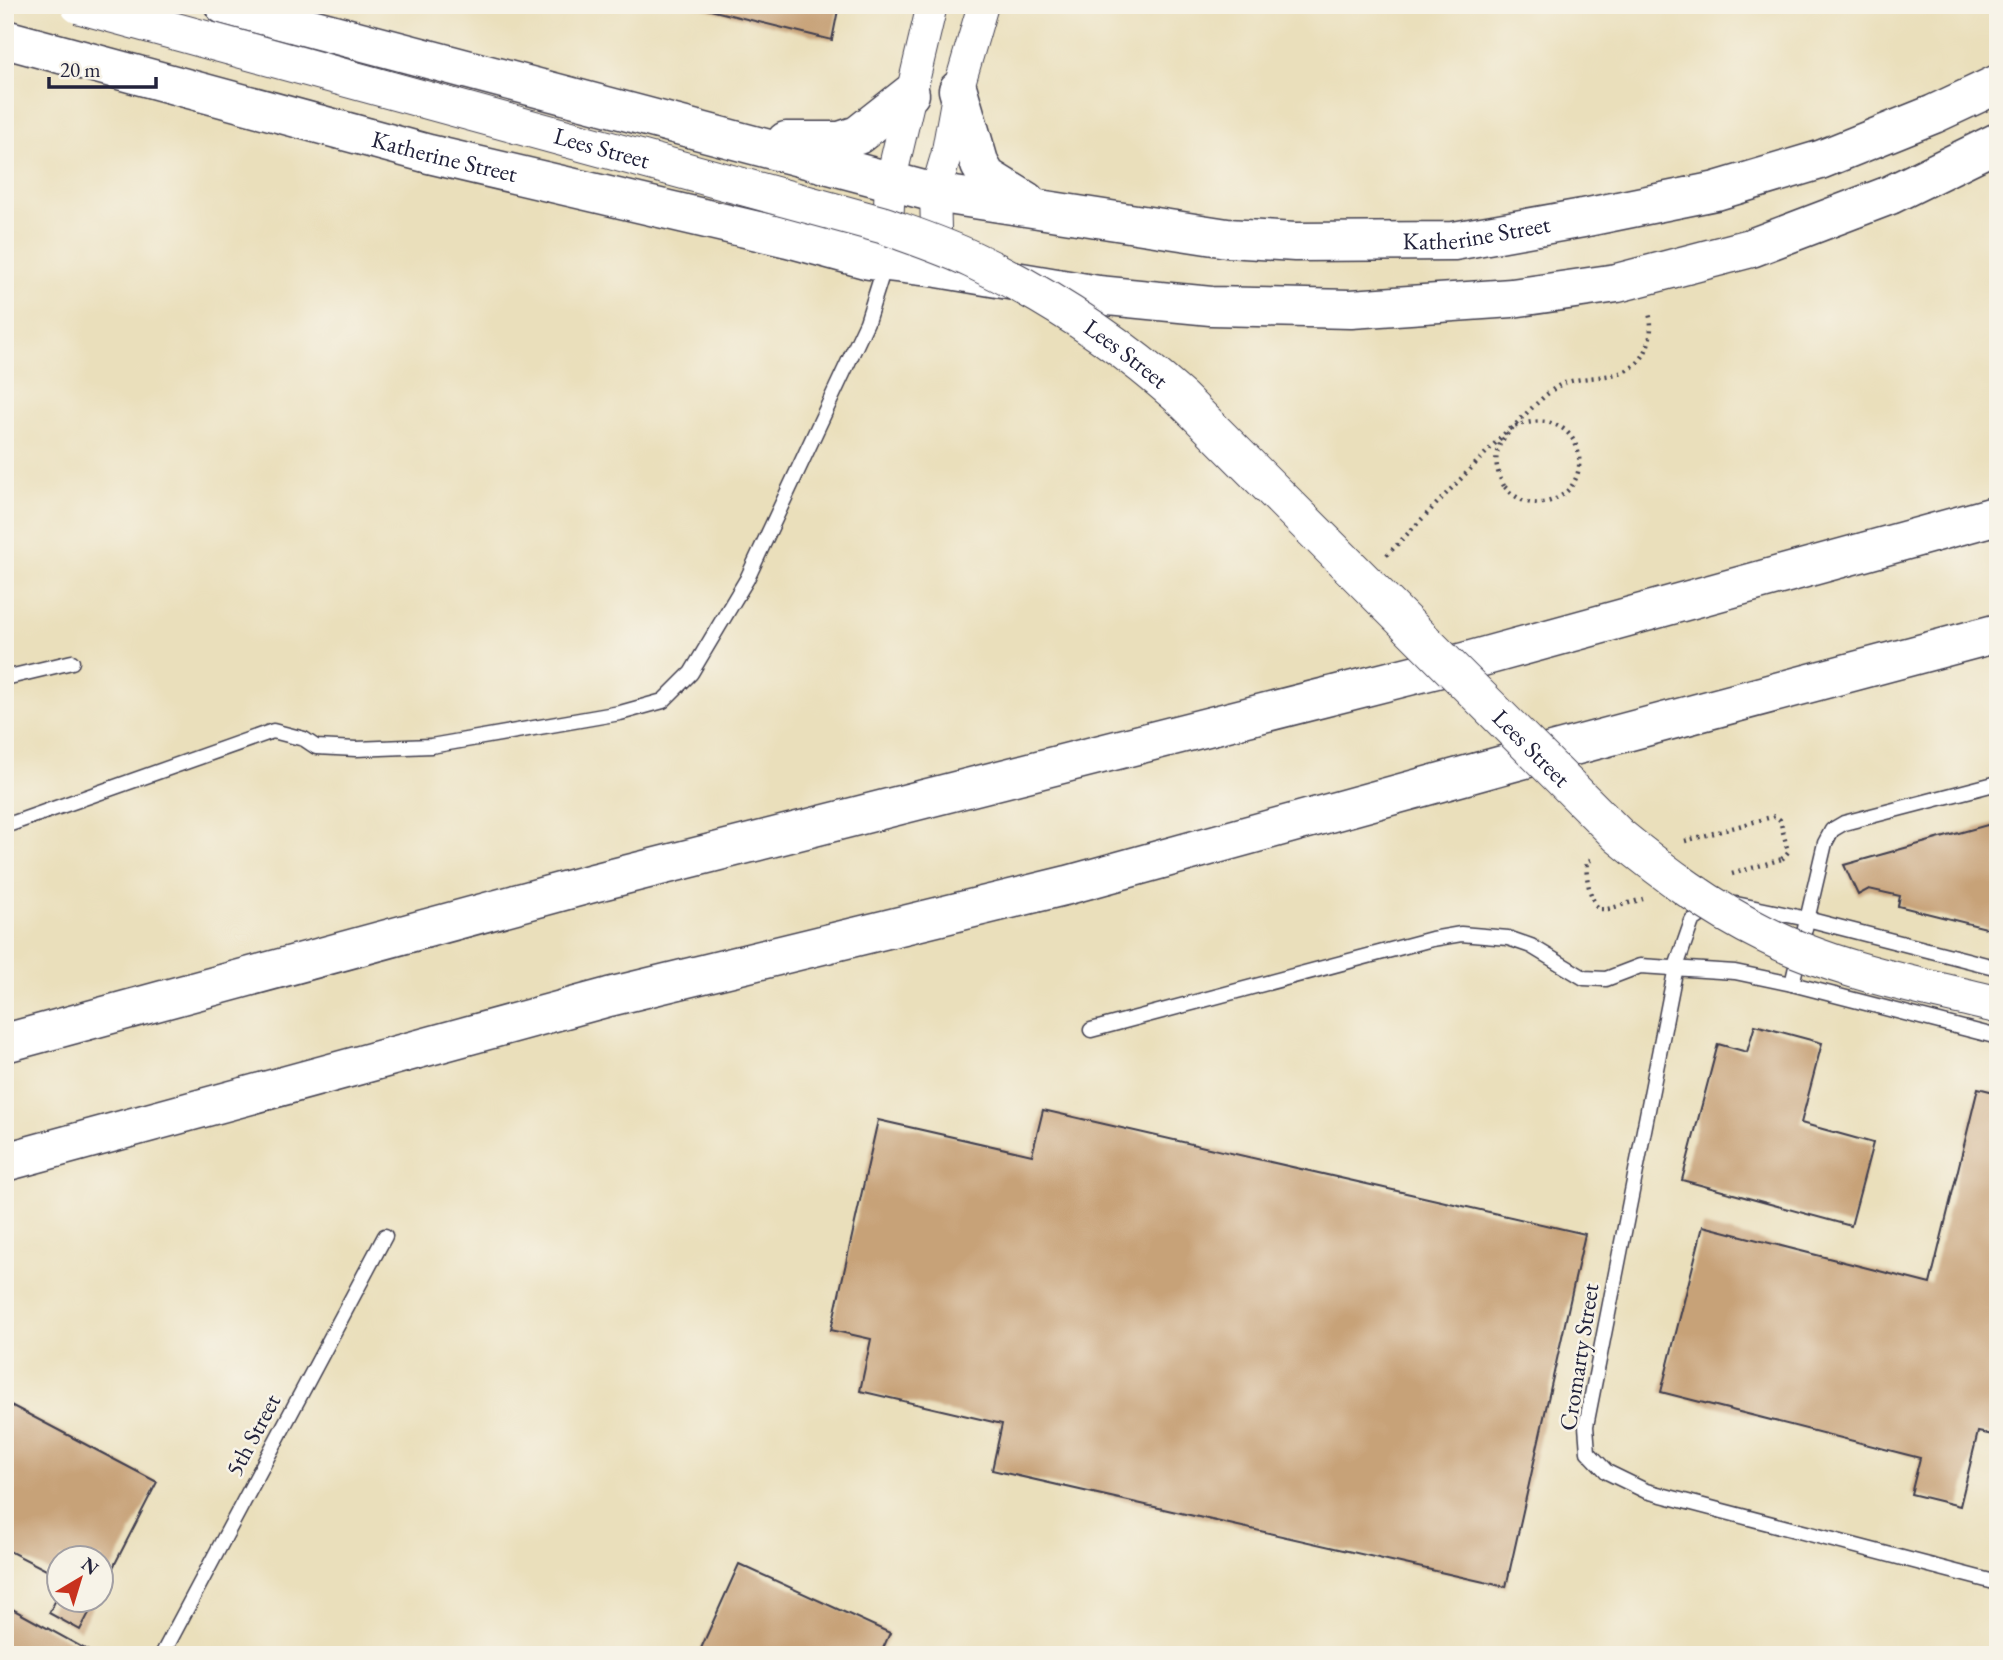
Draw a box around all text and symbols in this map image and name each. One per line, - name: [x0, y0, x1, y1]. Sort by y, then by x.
- scale bar: [49, 46, 156, 90]
- text: 20 m: [60, 56, 101, 83]
- street label: Lees Street: [551, 120, 654, 176]
- street label: Katherine Street: [368, 123, 521, 189]
- street label: Katherine Street: [1402, 208, 1553, 256]
- street label: Lees Street: [1078, 311, 1175, 396]
- street label: Lees Street: [1486, 702, 1578, 794]
- street label: Cromarty Street: [1552, 1281, 1606, 1433]
- street label: 5th Street: [218, 1388, 287, 1481]
- north arrow: [46, 1544, 116, 1614]
- text: N: [76, 1551, 104, 1581]

